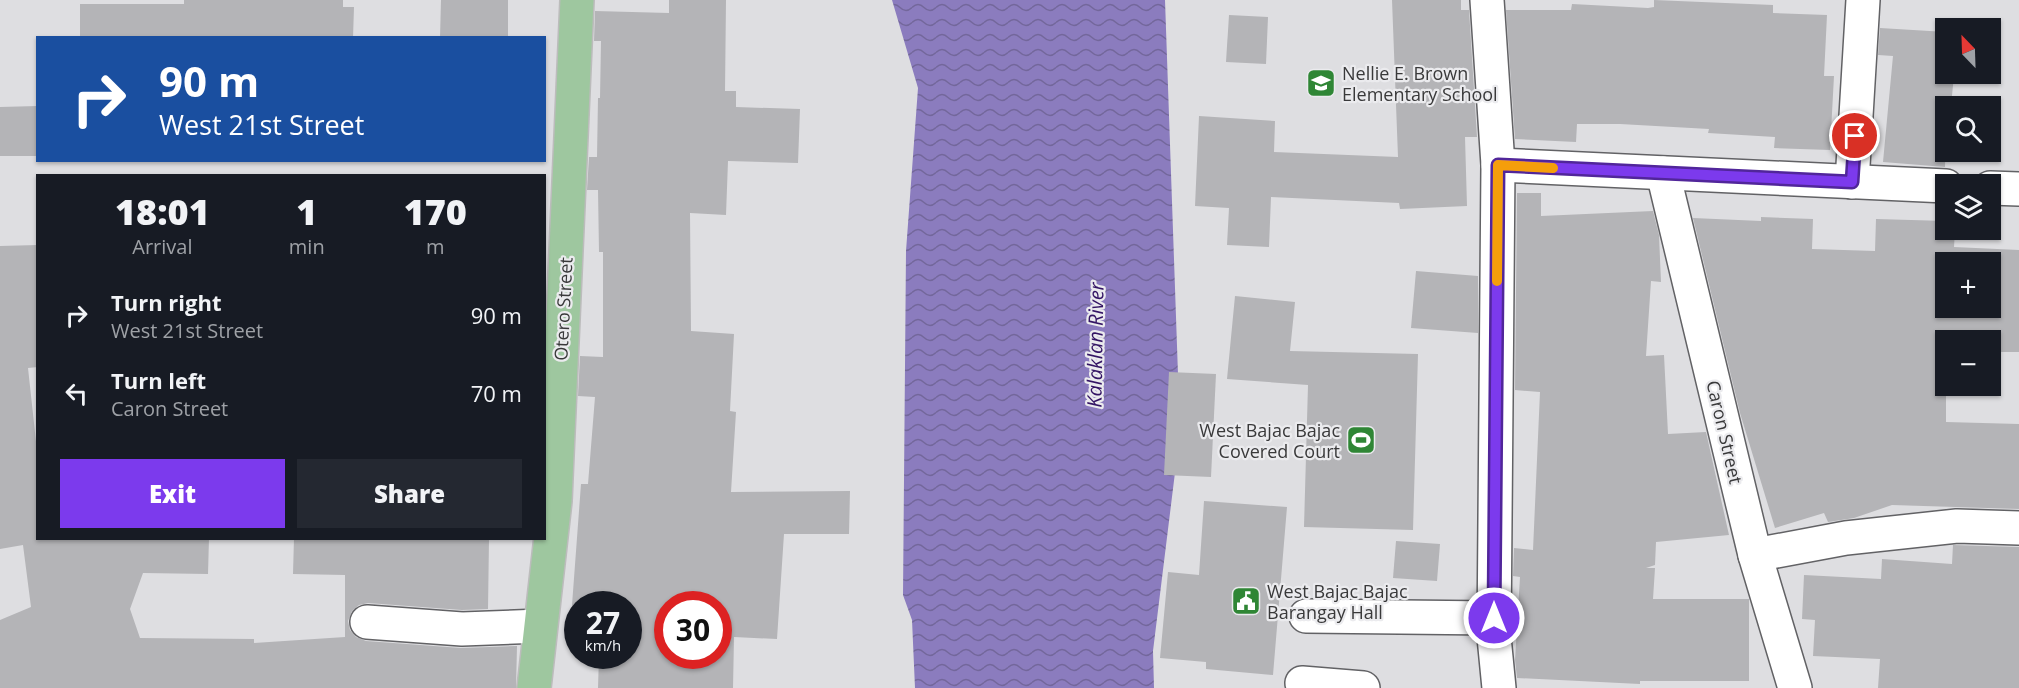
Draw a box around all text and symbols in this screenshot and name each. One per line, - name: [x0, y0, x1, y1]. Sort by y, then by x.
- north arrow: [1935, 18, 2001, 84]
- map controls: [1935, 18, 2001, 396]
- text: 90 m: [159, 52, 259, 109]
- icon: right: [60, 60, 138, 138]
- place label: Nellie E. Brown Elementary School: [1342, 61, 1498, 106]
- school or university icon: Nellie E. Brown Elementary School: [1305, 67, 1337, 99]
- button: search: [1935, 96, 2001, 162]
- text: West 21st Street: [159, 106, 364, 143]
- pin: [1829, 110, 1880, 161]
- icon: arrive: [1838, 119, 1871, 152]
- button: layers: [1935, 174, 2001, 240]
- text: 18:01: [115, 187, 210, 236]
- text: 1: [296, 187, 317, 236]
- text: 170: [404, 187, 467, 236]
- text: Arrival: [132, 233, 193, 260]
- text: min: [289, 233, 325, 260]
- text: m: [426, 233, 445, 260]
- button: +: [1935, 252, 2001, 318]
- street label: Otero Street: [548, 257, 578, 361]
- water label: Kalaklan River: [1080, 281, 1110, 408]
- text: Turn right: [111, 287, 222, 317]
- icon: right: [60, 299, 93, 332]
- text: 90 m: [471, 300, 522, 330]
- text: West 21st Street: [111, 317, 263, 344]
- button: −: [1935, 330, 2001, 396]
- text: Turn left: [111, 365, 206, 395]
- icon: left: [60, 377, 93, 410]
- text: 70 m: [471, 378, 522, 408]
- street label: Caron Street: [1701, 378, 1749, 486]
- text: Caron Street: [111, 395, 228, 422]
- place label: West Bajac Bajac Covered Court: [1199, 418, 1340, 463]
- sports icon: West Bajac Bajac Covered Court: [1345, 424, 1377, 456]
- button: Exit: [60, 459, 285, 528]
- button: Share: [297, 459, 522, 528]
- place label: West Bajac Bajac Barangay Hall: [1267, 579, 1408, 624]
- public building icon: West Bajac Bajac Barangay Hall: [1230, 585, 1262, 617]
- position arrow: [1462, 586, 1526, 650]
- speed limit sign: 30: [654, 591, 732, 669]
- text: 27: [586, 602, 620, 643]
- text: km/h: [585, 635, 621, 655]

